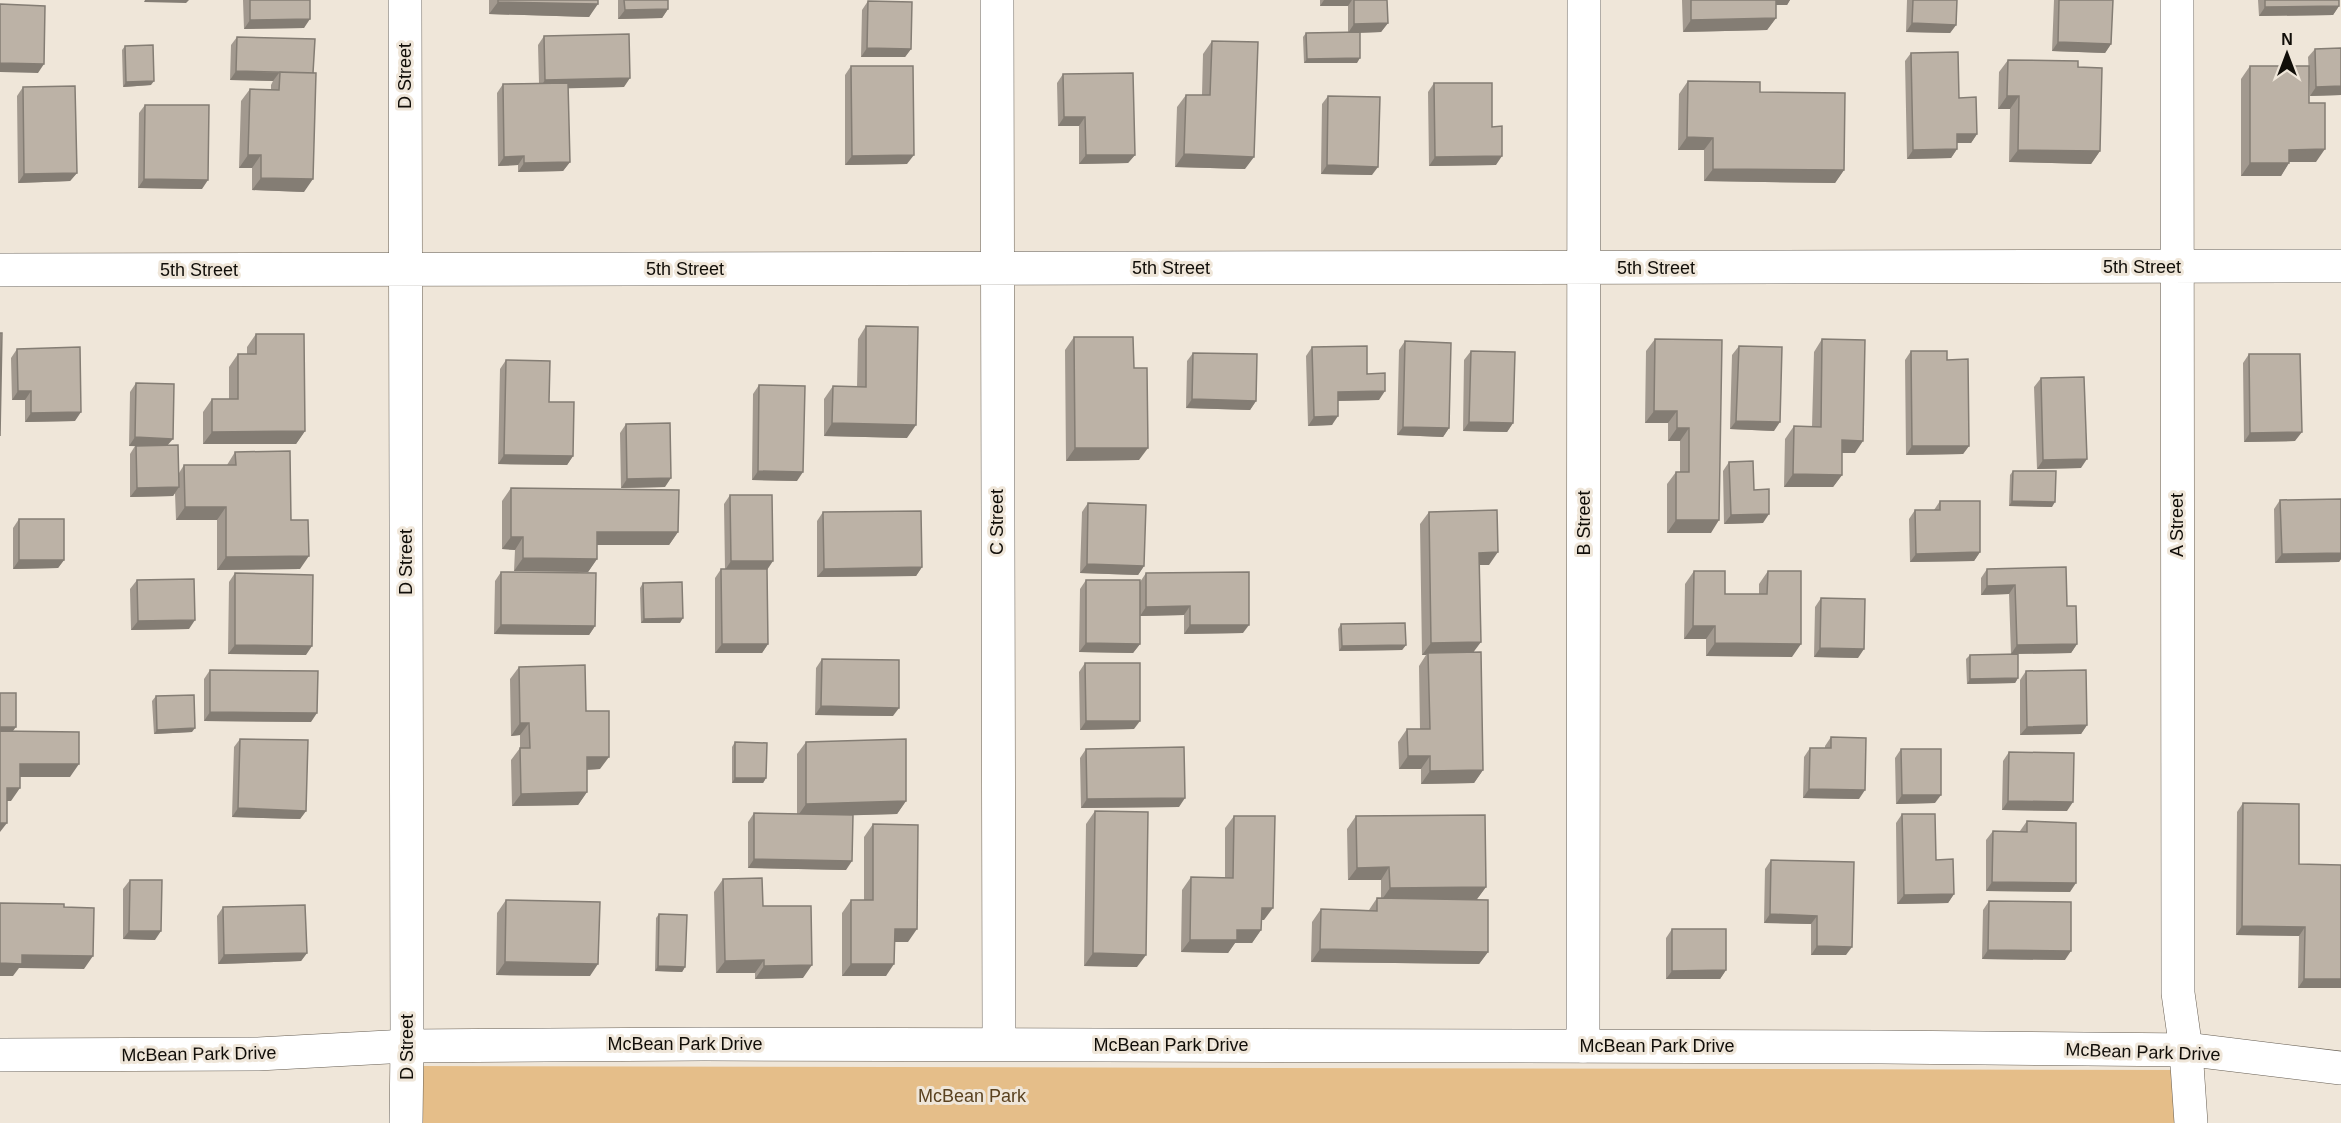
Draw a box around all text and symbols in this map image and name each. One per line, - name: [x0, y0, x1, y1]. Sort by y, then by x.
- north arrow: [2257, 24, 2317, 84]
- text: N: [2281, 31, 2293, 48]
- street label: D Street: [395, 43, 415, 109]
- street label: 5th Street: [2103, 257, 2181, 277]
- street label: 5th Street: [1132, 258, 1210, 278]
- street label: 5th Street: [1617, 258, 1695, 278]
- street label: 5th Street: [646, 259, 724, 279]
- street label: 5th Street: [160, 260, 238, 280]
- street label: C Street: [987, 489, 1007, 555]
- street label: B Street: [1574, 490, 1594, 556]
- street label: A Street: [2167, 493, 2187, 557]
- street label: D Street: [396, 529, 416, 595]
- street label: D Street: [397, 1014, 417, 1080]
- street label: McBean Park Drive: [607, 1034, 763, 1054]
- street label: McBean Park Drive: [1093, 1035, 1249, 1055]
- street label: McBean Park Drive: [1579, 1036, 1735, 1056]
- street label: McBean Park Drive: [2065, 1039, 2221, 1065]
- street label: McBean Park Drive: [121, 1043, 277, 1065]
- park label: McBean Park: [918, 1086, 1027, 1106]

